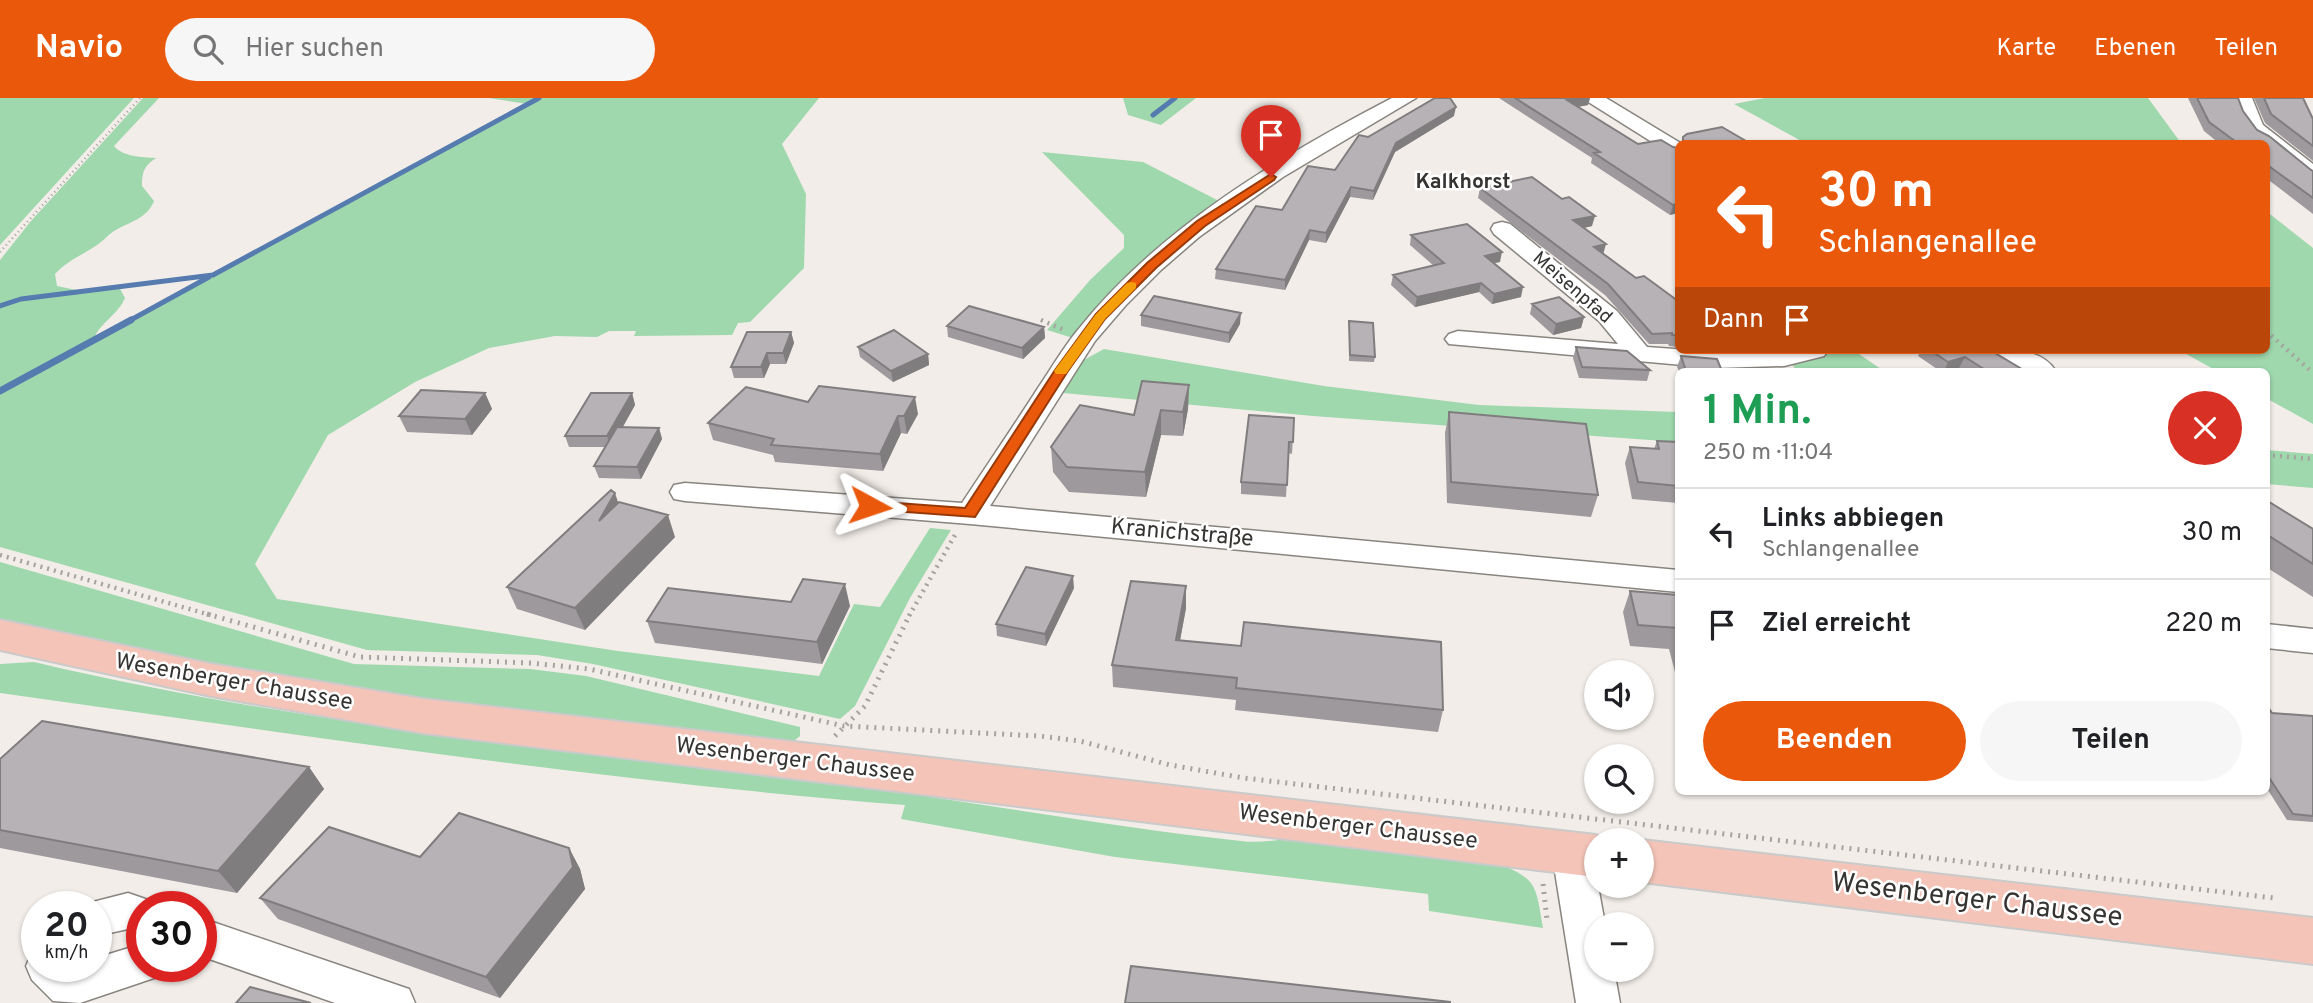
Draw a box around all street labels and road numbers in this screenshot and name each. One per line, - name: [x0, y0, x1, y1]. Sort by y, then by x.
- street label: Meisenpfad: [1527, 247, 1617, 329]
- street label: Kranichstraße: [1109, 513, 1255, 555]
- street label: Wesenberger Chaussee: [113, 648, 355, 718]
- street label: Wesenberger Chaussee: [674, 732, 916, 790]
- street label: Wesenberger Chaussee: [1237, 799, 1479, 857]
- street label: Wesenberger Chaussee: [1829, 865, 2125, 937]

